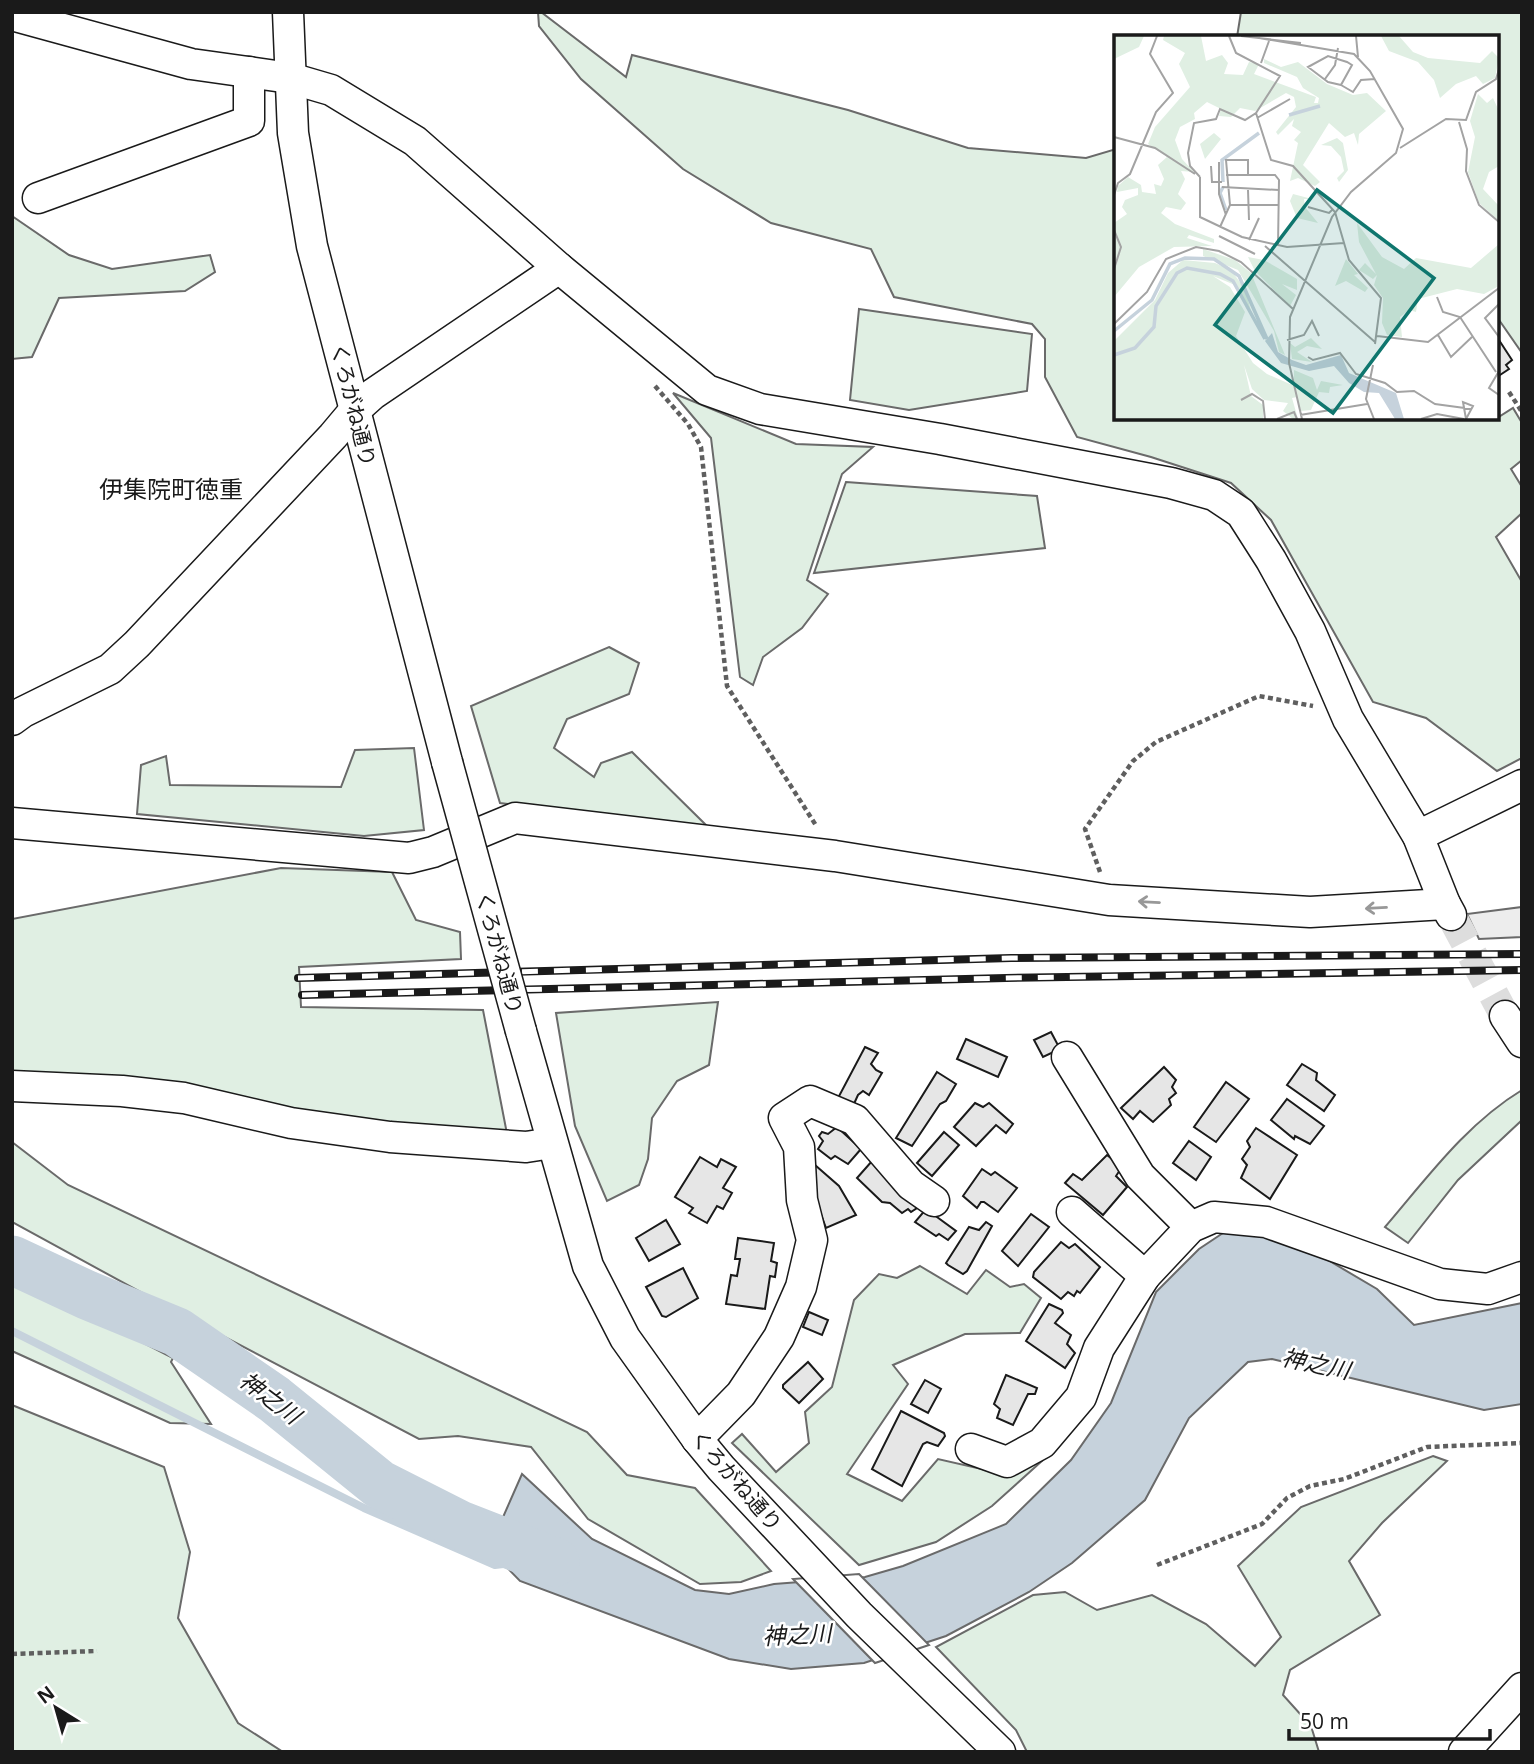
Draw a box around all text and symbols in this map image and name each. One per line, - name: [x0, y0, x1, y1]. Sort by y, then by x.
- inset map: [1114, 35, 1499, 420]
- street label: くろがね通り: [325, 340, 383, 469]
- district label: 伊集院町徳重: [99, 472, 243, 505]
- street label: くろがね通り: [470, 888, 530, 1017]
- one-way arrow: [1138, 896, 1161, 909]
- one-way arrow: [1366, 902, 1388, 915]
- water label: 神之川: [1279, 1340, 1356, 1386]
- water label: 神之川: [233, 1364, 310, 1433]
- street label: くろがね通り: [685, 1424, 789, 1537]
- water label: 神之川: [762, 1616, 835, 1652]
- north arrow: [21, 1673, 91, 1743]
- text: N: [32, 1679, 60, 1709]
- scale bar: [1289, 1698, 1490, 1742]
- text: 50 m: [1300, 1707, 1349, 1735]

